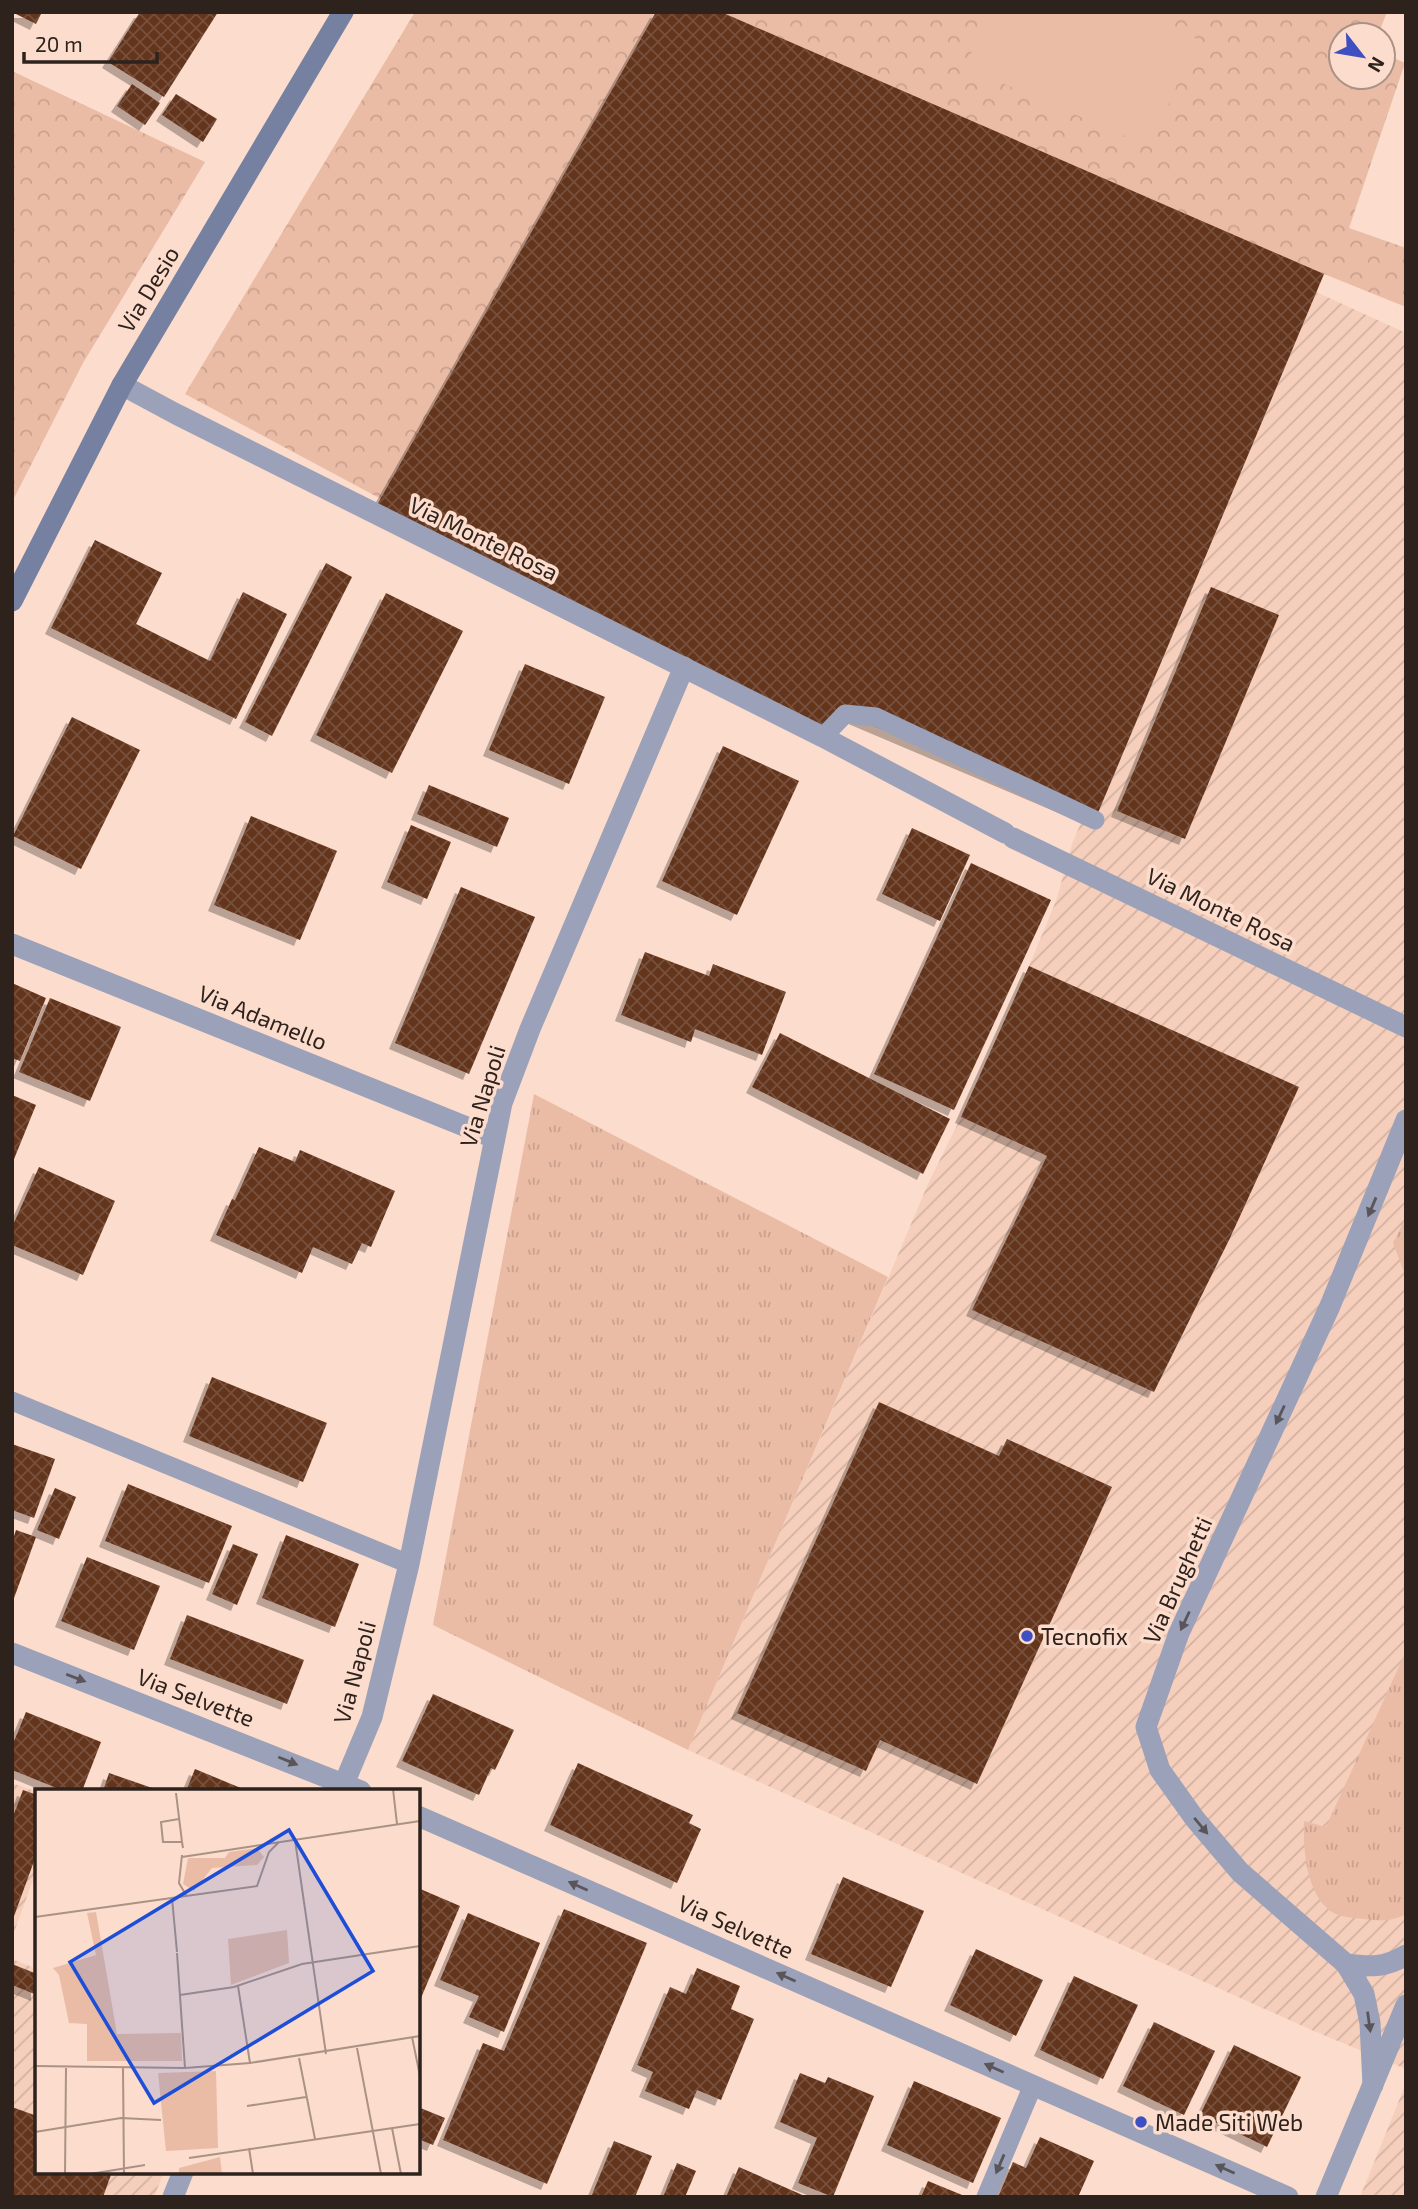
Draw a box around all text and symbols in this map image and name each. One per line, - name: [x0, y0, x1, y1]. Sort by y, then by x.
- scale bar: [24, 21, 158, 65]
- north arrow: [1327, 21, 1397, 91]
- text: 20 m: [35, 31, 83, 56]
- text: N: [1364, 53, 1390, 77]
- street label: Via Desio: [111, 241, 185, 337]
- street label: Via Monte Rosa: [405, 490, 563, 586]
- street label: Via Monte Rosa: [1142, 861, 1300, 957]
- street label: Via Adamello: [195, 978, 331, 1056]
- street label: Via Napoli: [453, 1042, 511, 1150]
- one-way arrow: [1366, 1196, 1377, 1217]
- one-way arrow: [1274, 1405, 1286, 1425]
- street label: Via Brughetti: [1137, 1512, 1217, 1648]
- one-way arrow: [1179, 1611, 1191, 1631]
- street label: Via Napoli: [327, 1618, 381, 1726]
- place label: Tecnofix: [1041, 1622, 1128, 1650]
- marker: Tecnofix: [1019, 1628, 1035, 1644]
- street label: Via Selvette: [133, 1662, 259, 1732]
- one-way arrow: [65, 1673, 86, 1684]
- one-way arrow: [277, 1756, 298, 1767]
- inset map: [35, 1789, 420, 2174]
- one-way arrow: [1193, 1817, 1209, 1835]
- one-way arrow: [567, 1880, 588, 1891]
- street label: Via Selvette: [674, 1888, 798, 1964]
- one-way arrow: [776, 1971, 796, 1983]
- one-way arrow: [1364, 2011, 1375, 2033]
- one-way arrow: [984, 2062, 1005, 2073]
- place label: Made Siti Web: [1155, 2108, 1303, 2136]
- marker: Made Siti Web: [1133, 2114, 1149, 2130]
- one-way arrow: [994, 2153, 1005, 2174]
- one-way arrow: [1215, 2163, 1236, 2174]

